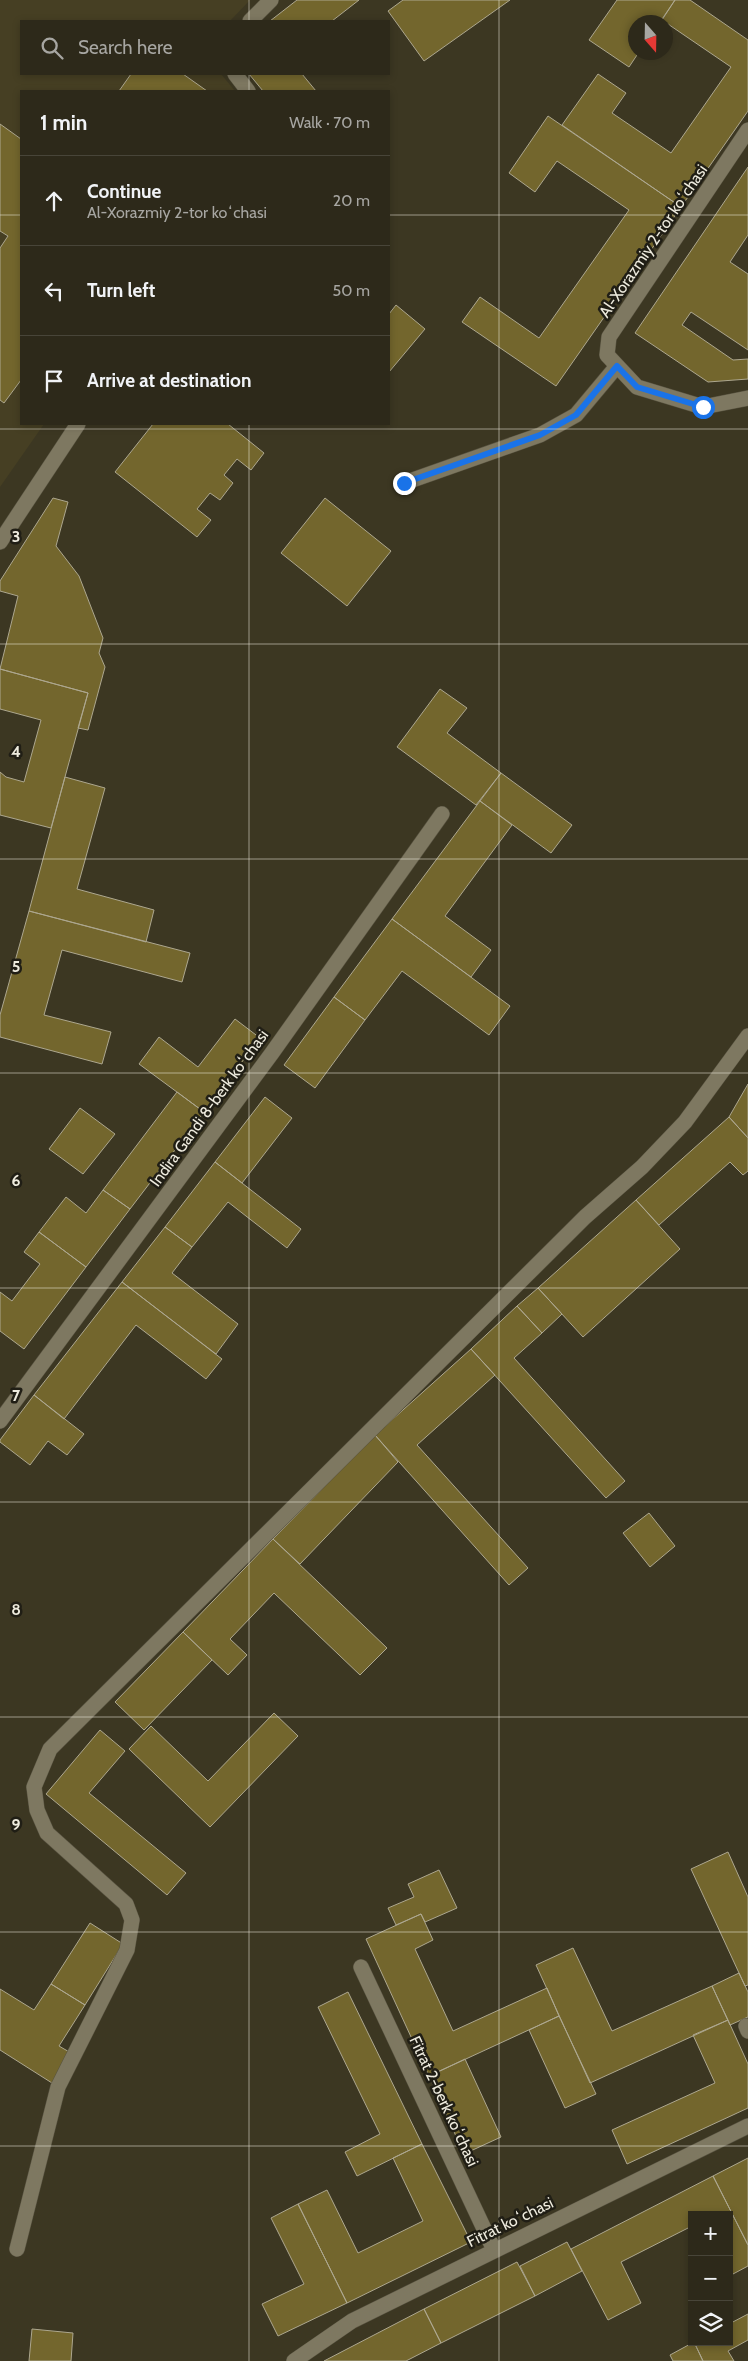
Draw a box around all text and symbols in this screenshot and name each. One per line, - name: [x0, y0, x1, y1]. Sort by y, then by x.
- north arrow: [628, 15, 673, 60]
- search box: [20, 20, 390, 75]
- icon: search: [38, 34, 66, 62]
- text: Search here: [78, 36, 172, 59]
- text: 1 min: [40, 110, 87, 135]
- text: Walk · 70 m: [289, 113, 370, 132]
- street label: Al-Xorazmiy 2-tor koʻchasi: [595, 161, 711, 321]
- text: Continue: [87, 180, 161, 203]
- icon: ahead: [40, 187, 68, 215]
- text: 20 m: [333, 191, 370, 210]
- text: Al-Xorazmiy 2-tor koʻchasi: [87, 203, 267, 222]
- icon: left: [40, 277, 68, 305]
- text: Turn left: [87, 279, 155, 302]
- text: 50 m: [333, 281, 370, 300]
- icon: arrive: [40, 367, 68, 395]
- text: Arrive at destination: [87, 369, 251, 392]
- route start: [692, 396, 715, 419]
- route end: [393, 472, 416, 495]
- text: 3: [12, 527, 20, 546]
- text: 4: [11, 742, 21, 761]
- text: 5: [12, 957, 20, 976]
- street label: Indira Gandi 8-berk koʻchasi: [146, 1026, 272, 1190]
- text: 6: [12, 1171, 21, 1190]
- text: 7: [12, 1386, 21, 1405]
- text: 8: [11, 1600, 21, 1619]
- text: 9: [12, 1815, 21, 1834]
- street label: Fitrat 2-berk koʻchasi: [405, 2033, 483, 2169]
- street label: Fitrat koʻchasi: [464, 2193, 556, 2251]
- map controls: [688, 2211, 733, 2346]
- button: +: [688, 2211, 733, 2256]
- button: −: [688, 2256, 733, 2301]
- button: layers: [688, 2301, 733, 2346]

